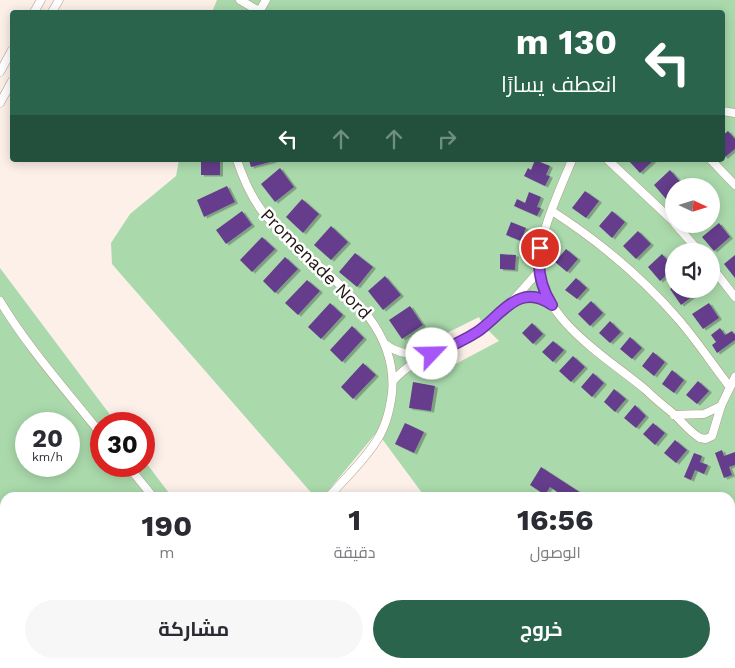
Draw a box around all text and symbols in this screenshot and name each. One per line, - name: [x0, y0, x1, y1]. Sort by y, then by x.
- text: 130 m: [516, 21, 617, 63]
- icon: left: [635, 30, 700, 95]
- text: انعطف يسارًا: [501, 72, 617, 97]
- icon: left: [274, 125, 302, 153]
- icon: ahead: [327, 125, 355, 153]
- icon: ahead: [380, 125, 408, 153]
- icon: right: [433, 125, 461, 153]
- north arrow: [665, 178, 720, 232]
- map controls: [665, 178, 720, 298]
- street label: Promenade Nord: [257, 204, 376, 323]
- pin: [519, 227, 561, 269]
- icon: arrive: [526, 234, 554, 262]
- button: sound: [665, 243, 720, 298]
- position arrow: [405, 327, 457, 379]
- speed limit sign: 30: [90, 412, 155, 477]
- text: 20: [32, 424, 63, 453]
- text: km/h: [32, 450, 63, 464]
- text: 1: [348, 502, 361, 537]
- text: 16:56: [517, 502, 593, 537]
- text: 190: [142, 508, 192, 543]
- text: m: [159, 543, 175, 562]
- text: دقيقة: [334, 543, 375, 562]
- text: الوصول: [530, 543, 581, 562]
- button: مشاركة: [25, 600, 363, 658]
- button: خروج: [373, 600, 710, 658]

